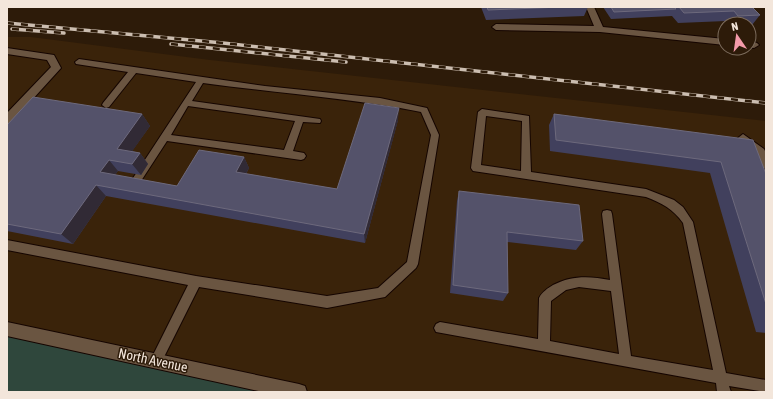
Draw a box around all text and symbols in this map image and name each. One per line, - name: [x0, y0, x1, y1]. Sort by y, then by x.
- north arrow: [717, 16, 757, 56]
- text: N: [730, 20, 739, 33]
- street label: North Avenue: [117, 345, 189, 375]

